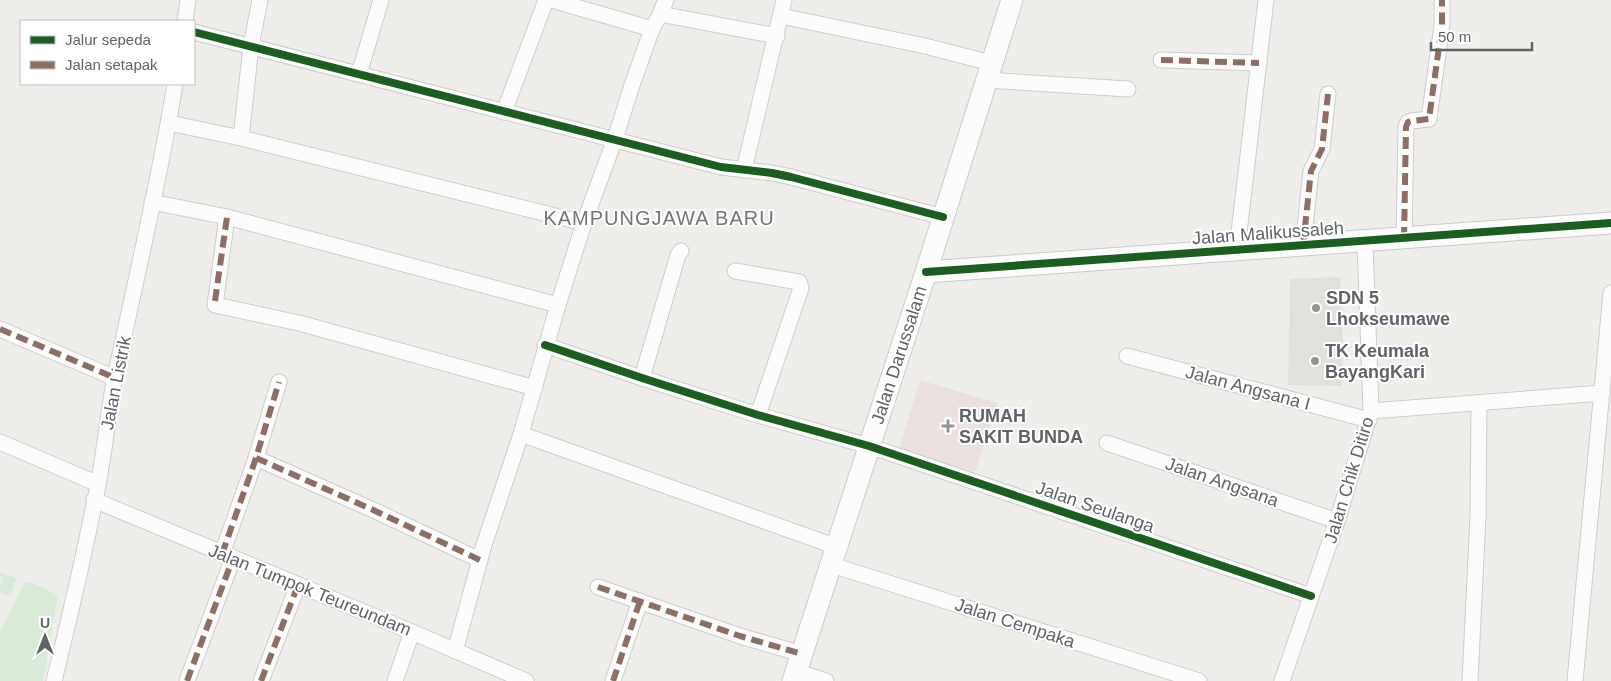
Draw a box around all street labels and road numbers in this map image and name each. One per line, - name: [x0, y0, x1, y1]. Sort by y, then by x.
- street label: Jalan Malikussaleh: [1191, 218, 1345, 248]
- street label: Jalan Darussalam: [867, 283, 931, 427]
- street label: Jalan Listrik: [97, 333, 135, 432]
- street label: Jalan Angsana I: [1184, 362, 1312, 414]
- street label: Jalan Chik Ditiro: [1320, 414, 1378, 546]
- street label: Jalan Angsana: [1163, 453, 1282, 511]
- street label: Jalan Seulanga: [1033, 477, 1158, 537]
- street label: Jalan Tumpok Teureundam: [206, 540, 414, 640]
- street label: Jalan Cempaka: [952, 594, 1078, 652]

